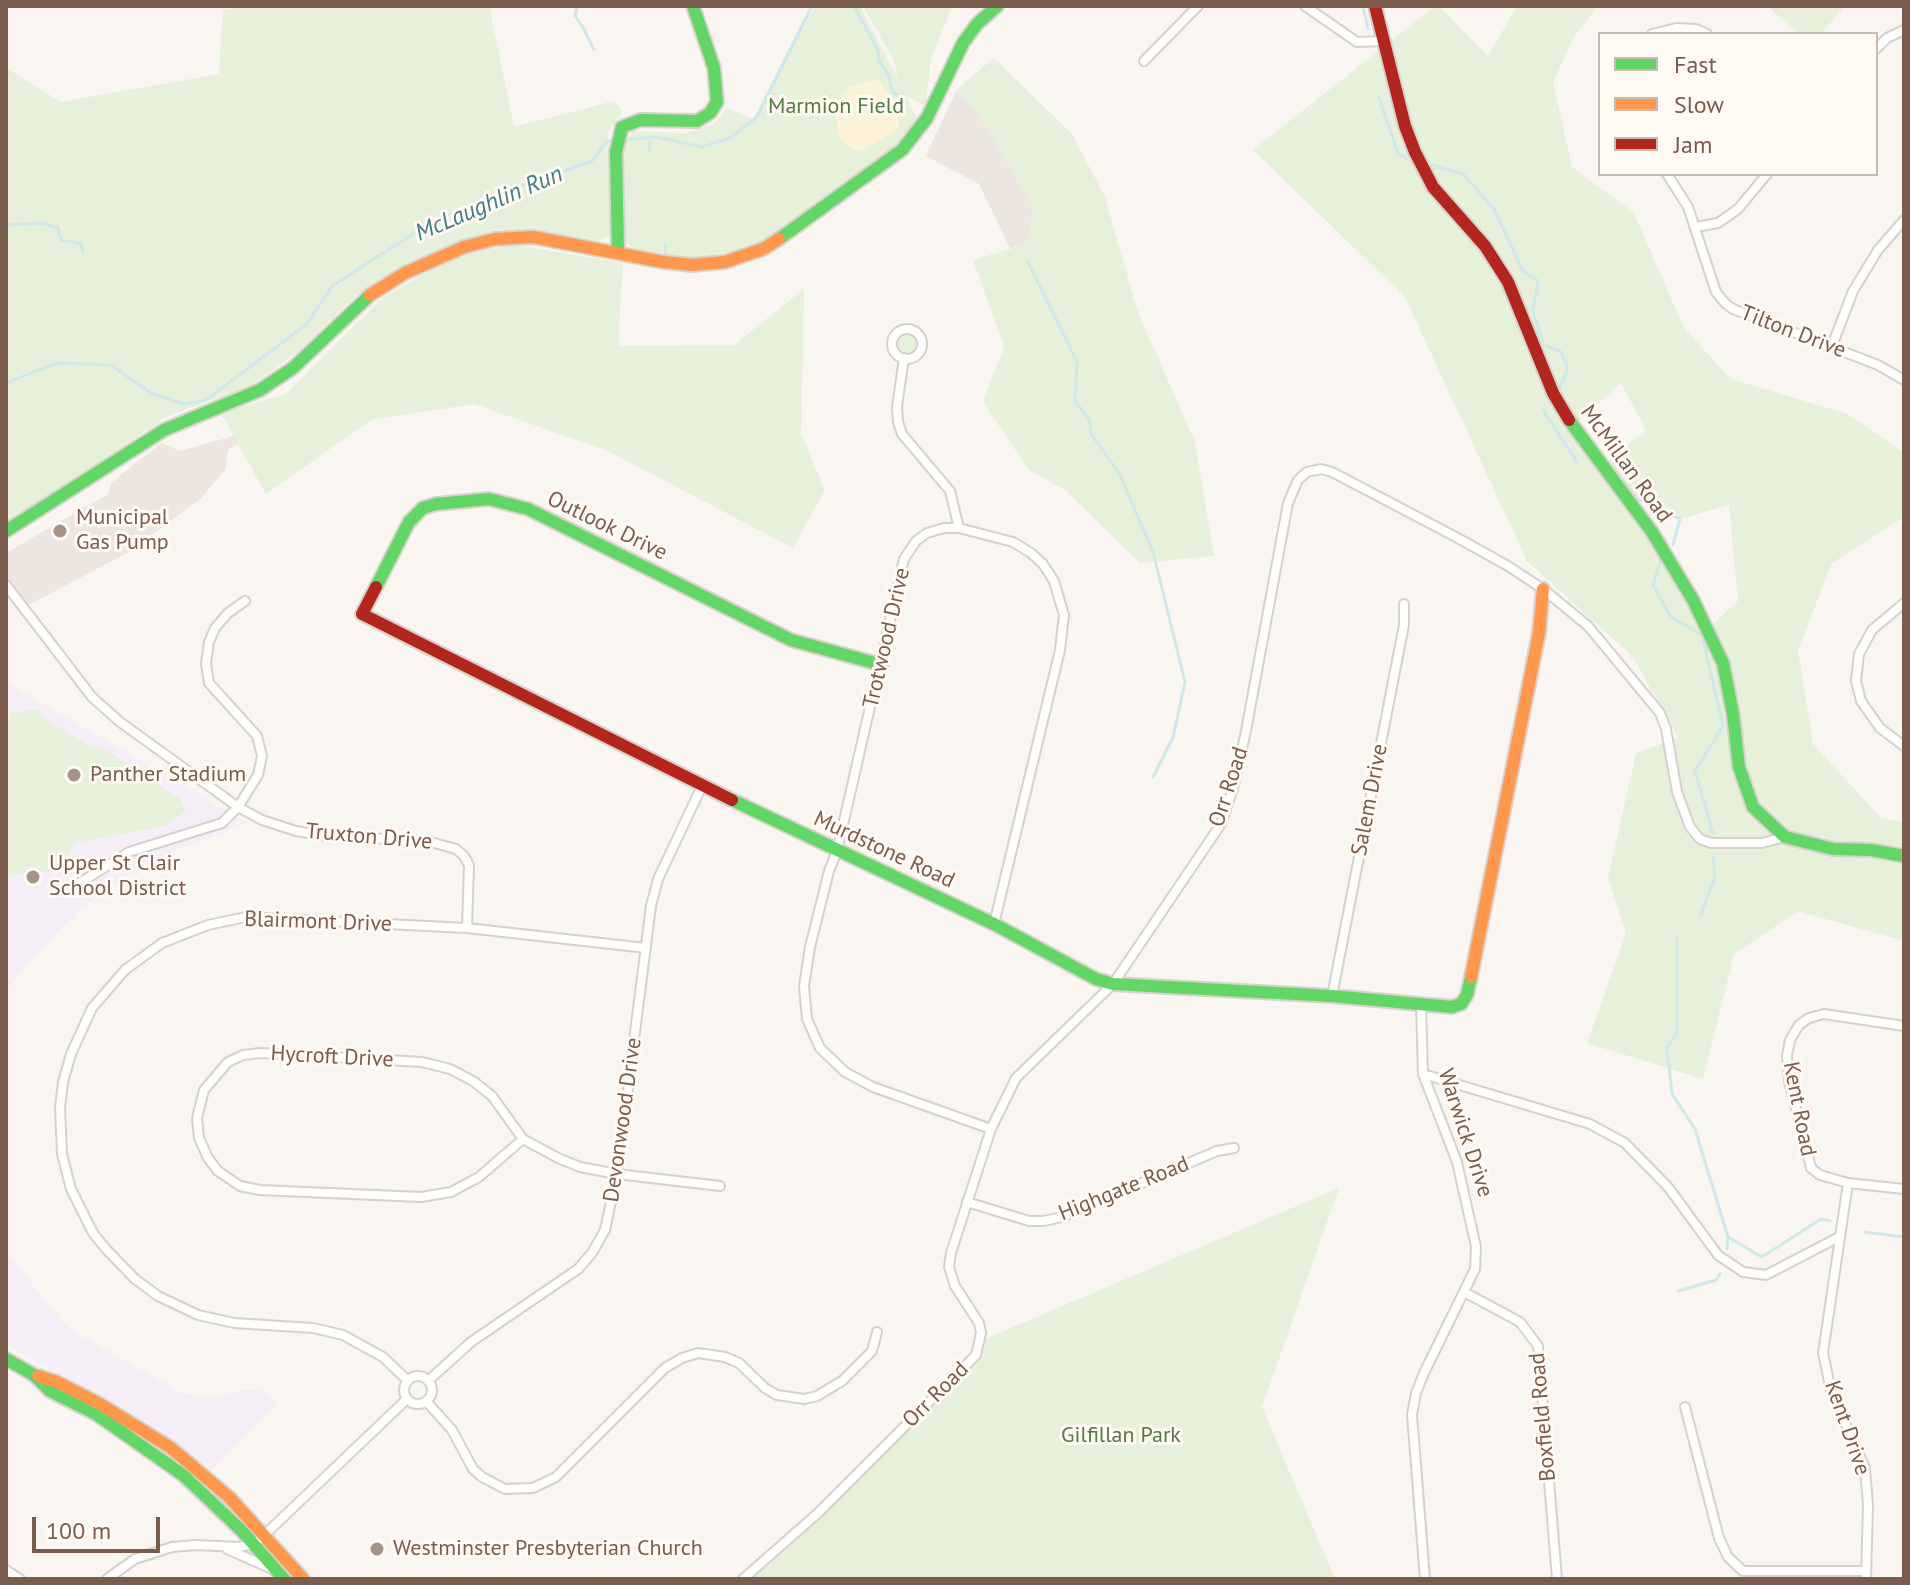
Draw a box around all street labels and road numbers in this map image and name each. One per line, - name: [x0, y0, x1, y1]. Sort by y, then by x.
- street label: Tilton Drive: [1737, 300, 1849, 364]
- street label: McMillan Road: [1575, 400, 1677, 528]
- street label: Outlook Drive: [543, 486, 671, 566]
- street label: Trotwood Drive: [858, 565, 916, 711]
- street label: Salem Drive: [1346, 742, 1394, 858]
- street label: Orr Road: [1204, 744, 1254, 830]
- street label: Murdstone Road: [809, 806, 959, 894]
- street label: Truxton Drive: [305, 818, 433, 856]
- street label: Blairmont Drive: [244, 906, 392, 938]
- street label: Devonwood Drive: [598, 1036, 648, 1204]
- street label: Hycroft Drive: [270, 1041, 394, 1073]
- street label: Kent Road: [1777, 1060, 1821, 1158]
- street label: Warwick Drive: [1432, 1065, 1498, 1201]
- street label: Highgate Road: [1055, 1151, 1193, 1227]
- street label: Boxfield Road: [1524, 1351, 1562, 1483]
- street label: Orr Road: [898, 1357, 974, 1433]
- street label: Kent Drive: [1819, 1377, 1875, 1479]

